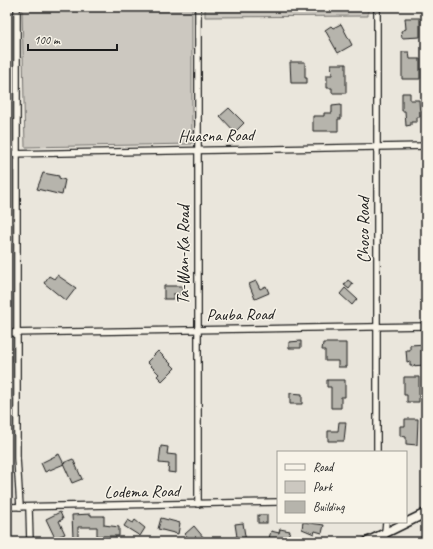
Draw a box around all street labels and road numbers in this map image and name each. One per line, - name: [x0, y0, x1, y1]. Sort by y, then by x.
- street label: Huasna Road: [178, 124, 256, 147]
- street label: Choco Road: [353, 194, 374, 263]
- street label: Ta-Wan-Ka Road: [173, 203, 194, 305]
- street label: Pauba Road: [206, 303, 277, 326]
- street label: Lodema Road: [104, 480, 182, 503]

